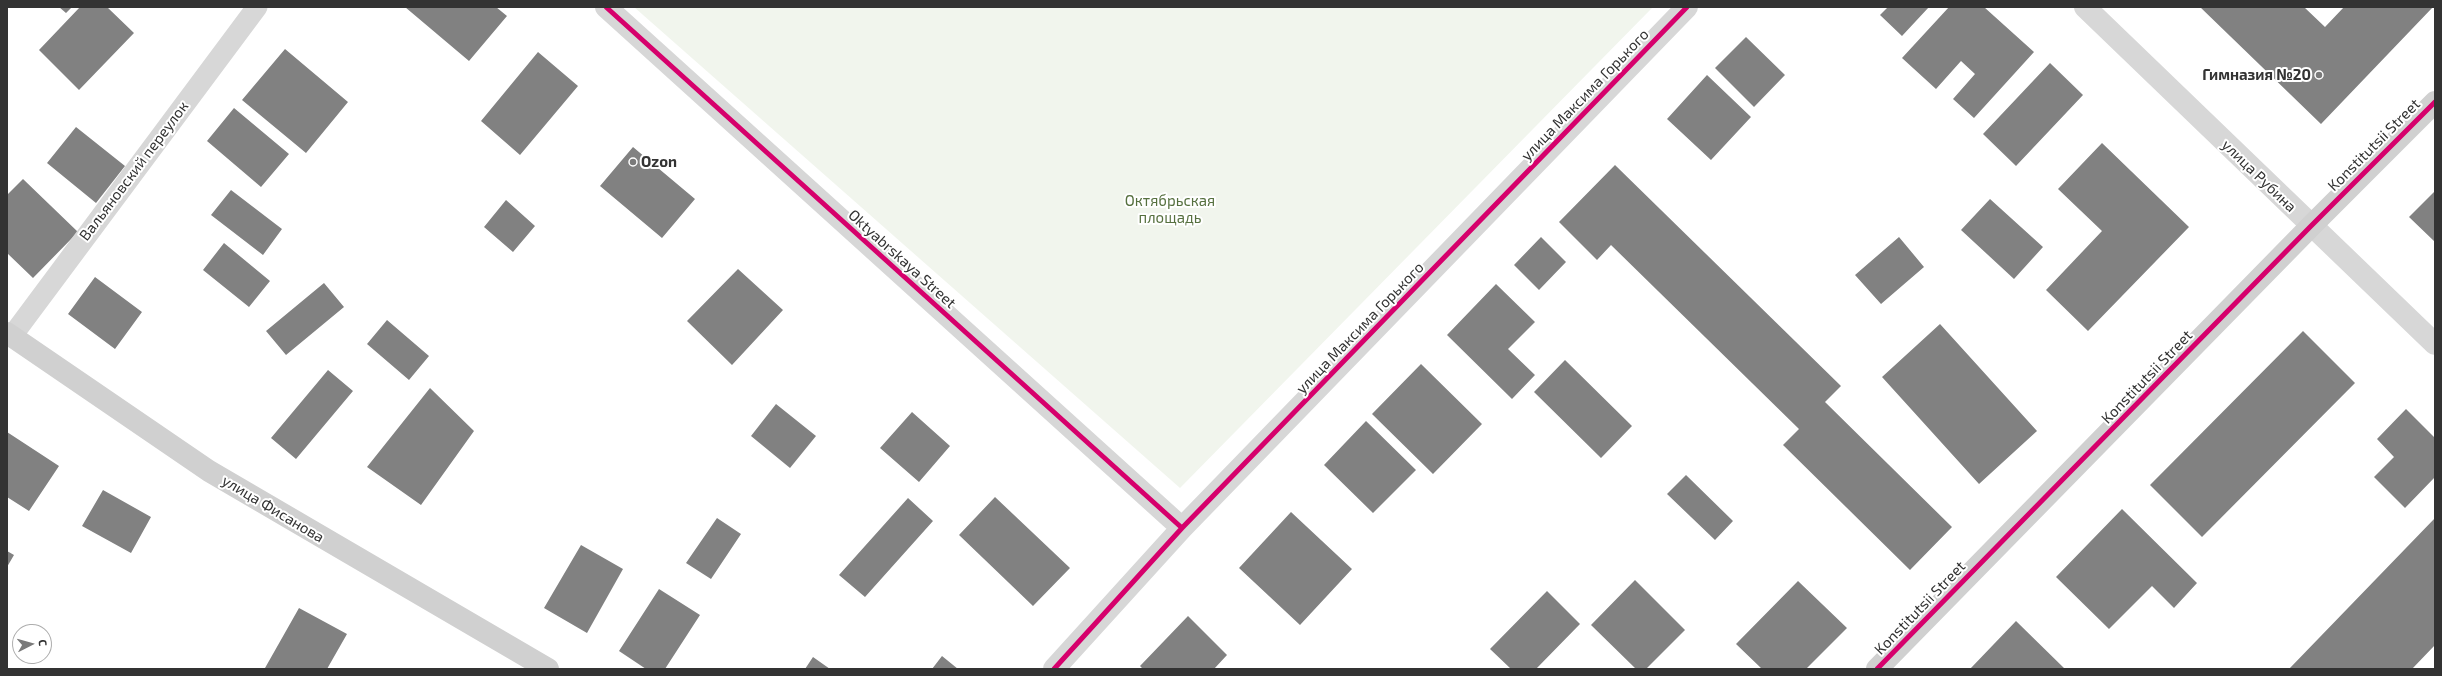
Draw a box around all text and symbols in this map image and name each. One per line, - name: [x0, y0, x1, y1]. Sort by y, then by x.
- street label: улица Максима Горького: [1517, 25, 1653, 165]
- place label: Гимназия №20: [2202, 66, 2311, 84]
- marker: Гимназия №20: [2314, 70, 2324, 80]
- street label: Konstitutsii Street: [2324, 95, 2424, 195]
- street label: Вальяновский переулок: [76, 98, 192, 244]
- street label: улица Рубина: [2218, 136, 2300, 216]
- place label: Ozon: [641, 153, 677, 171]
- marker: Ozon: [628, 157, 638, 167]
- park label: Октябрьская площадь: [1125, 192, 1215, 227]
- street label: Oktyabrskaya Street: [844, 206, 960, 312]
- street label: улица Максима Горького: [1292, 258, 1428, 398]
- street label: Konstitutsii Street: [2098, 326, 2196, 428]
- street label: улица Фисанова: [219, 471, 327, 547]
- street label: Konstitutsii Street: [1871, 557, 1969, 659]
- north arrow: [12, 624, 52, 664]
- text: С: [37, 639, 50, 647]

